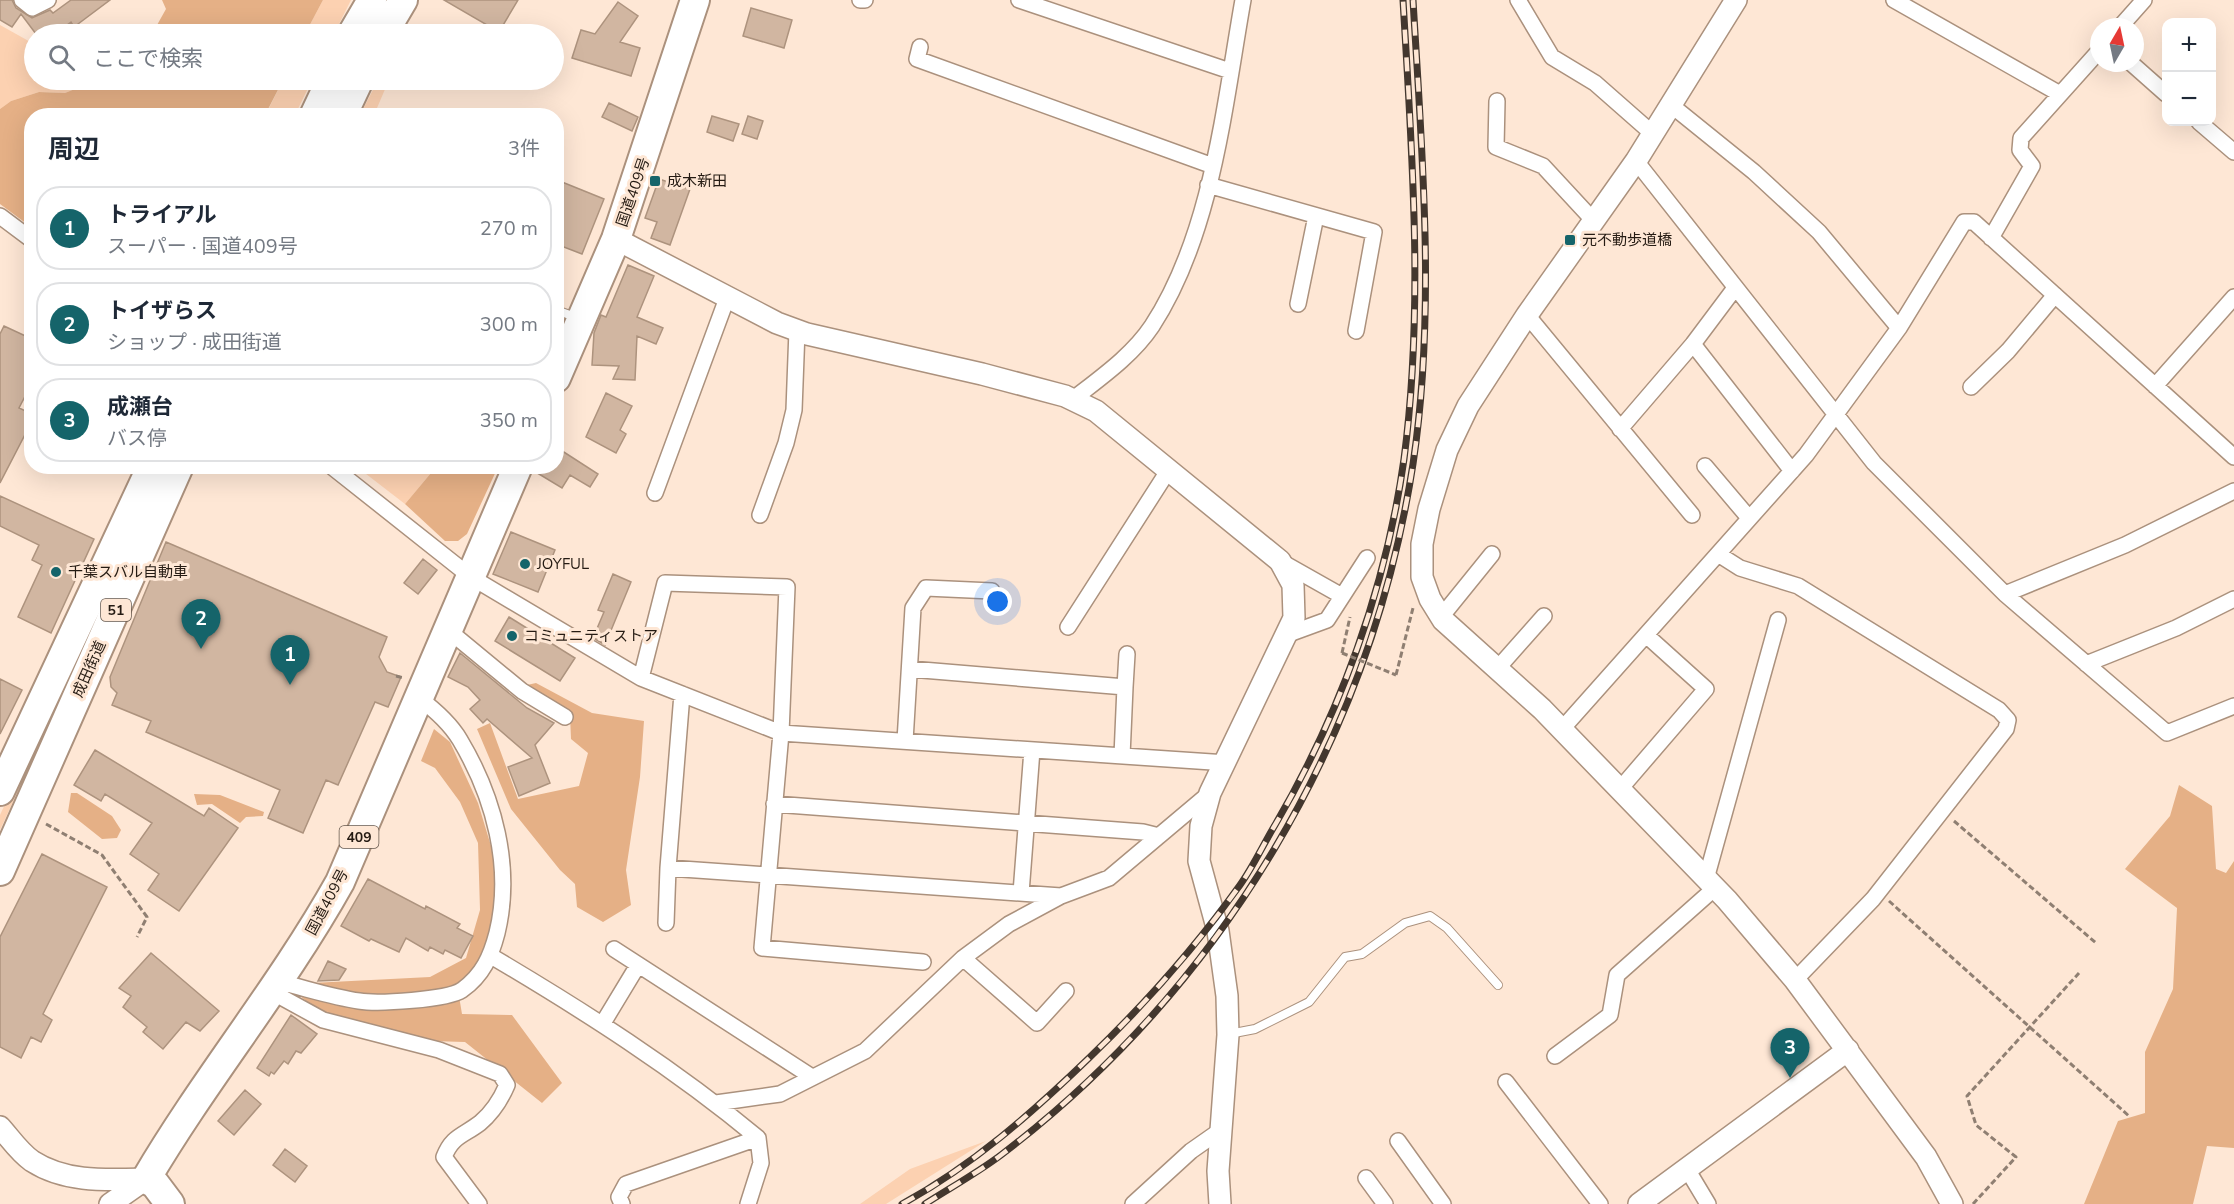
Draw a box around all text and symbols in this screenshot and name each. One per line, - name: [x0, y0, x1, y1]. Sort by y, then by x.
- north arrow: [2090, 18, 2144, 72]
- map controls: [2162, 18, 2216, 126]
- button: +: [2162, 18, 2216, 72]
- search box: [24, 24, 564, 90]
- icon: search: [45, 41, 78, 74]
- text: ここで検索: [93, 44, 203, 74]
- button: −: [2162, 72, 2216, 126]
- text: 周辺: [48, 132, 100, 167]
- text: 3件: [508, 135, 540, 162]
- street label: 国道409号: [612, 155, 654, 229]
- place label: 成木新田: [667, 171, 727, 191]
- marker: 成木新田: [648, 174, 662, 188]
- text: トライアル: [107, 200, 217, 230]
- text: 1: [64, 215, 76, 242]
- text: 270 m: [480, 215, 538, 242]
- place label: 元不動歩道橋: [1582, 230, 1672, 250]
- text: スーパー · 国道409号: [107, 233, 298, 260]
- marker: 元不動歩道橋: [1563, 233, 1577, 247]
- text: トイザらス: [107, 296, 217, 326]
- text: 2: [64, 311, 76, 338]
- text: 300 m: [480, 311, 538, 338]
- text: ショップ · 成田街道: [107, 329, 282, 356]
- text: 成瀬台: [107, 392, 173, 422]
- text: 3: [64, 407, 76, 434]
- text: 350 m: [480, 407, 538, 434]
- text: バス停: [107, 425, 167, 452]
- place label: JOYFUL: [536, 554, 589, 574]
- marker: JOYFUL: [518, 557, 532, 571]
- place label: 千葉スバル自動車: [68, 562, 188, 582]
- marker: 千葉スバル自動車: [49, 565, 63, 579]
- your location: [983, 587, 1012, 616]
- road number: 51: [101, 599, 131, 621]
- pin: 2: [182, 600, 220, 649]
- place label: コミュニティストア: [524, 626, 658, 646]
- marker: コミュニティストア: [505, 629, 519, 643]
- pin: 1: [270, 636, 310, 685]
- street label: 成田街道: [68, 638, 110, 700]
- road number: 409: [340, 826, 378, 848]
- street label: 国道409号: [301, 866, 353, 938]
- pin: 3: [1770, 1028, 1810, 1078]

